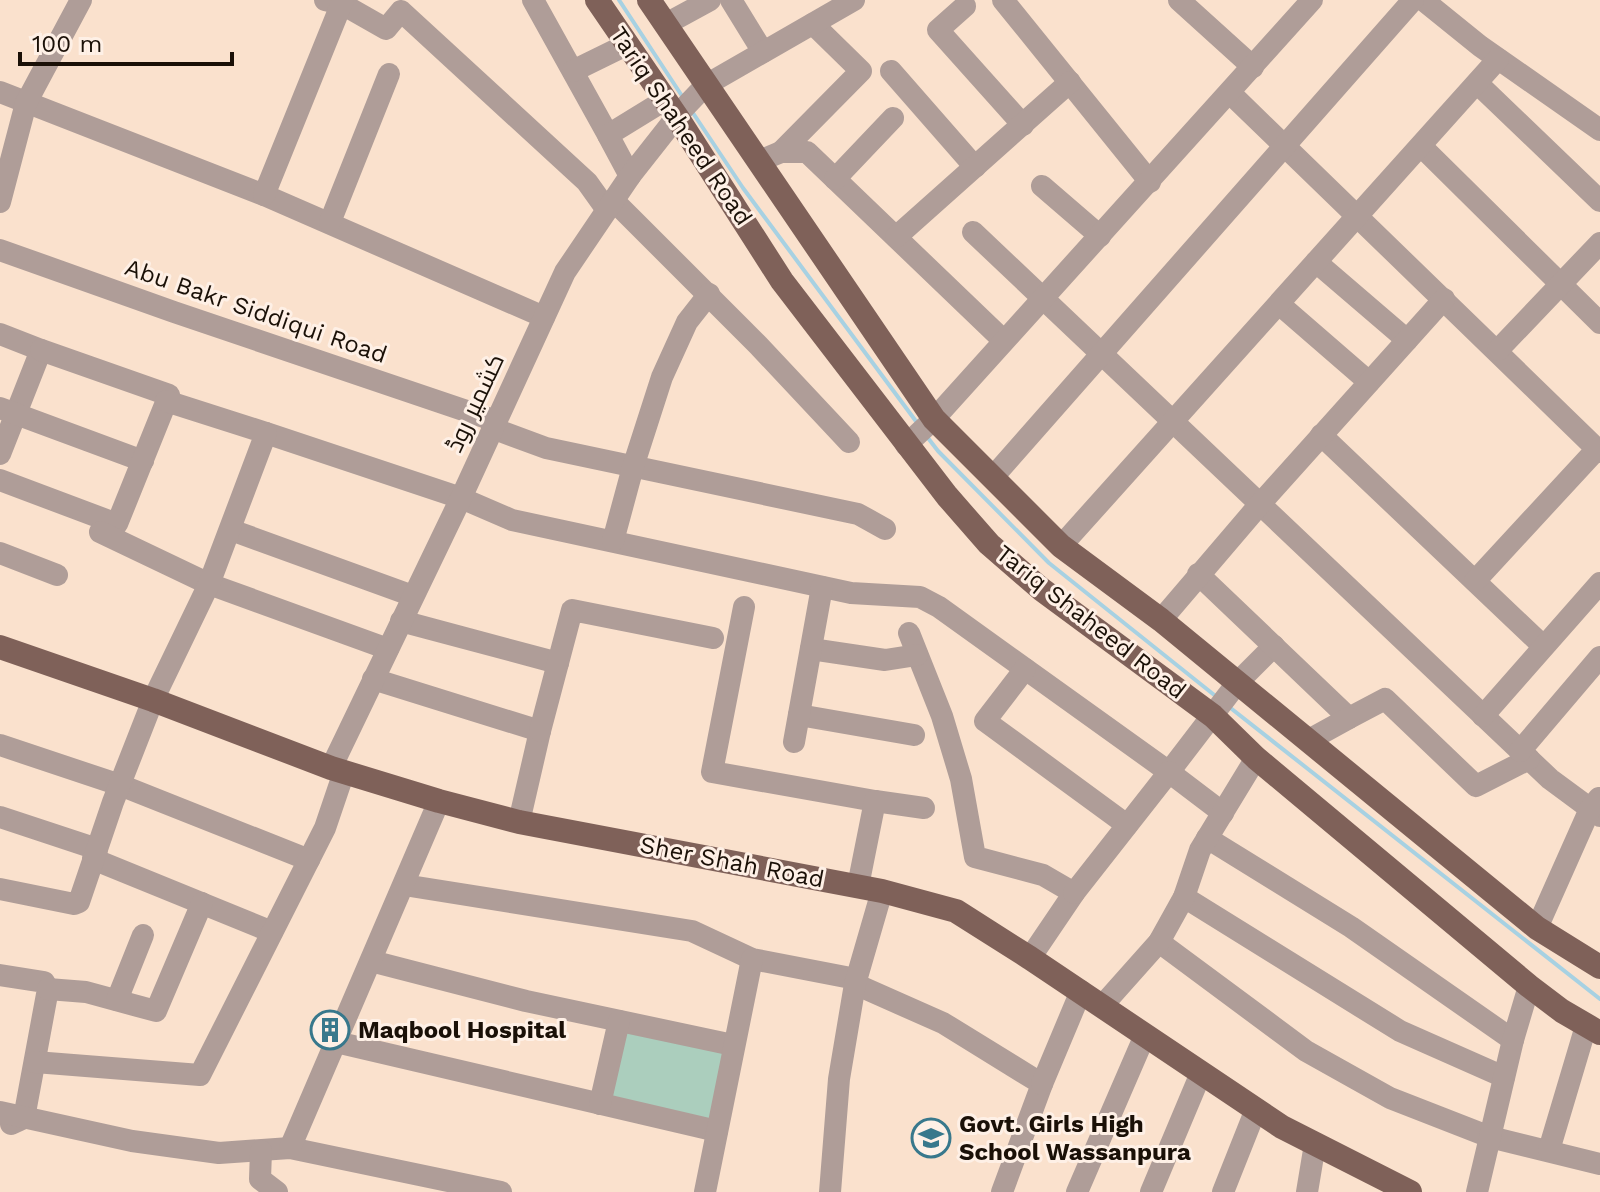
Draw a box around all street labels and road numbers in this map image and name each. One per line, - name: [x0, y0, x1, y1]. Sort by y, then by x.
- street label: Tariq Shaheed Road: [604, 21, 758, 231]
- street label: Abu Bakr Siddiqui Road: [121, 253, 391, 369]
- street label: کشمیر روڈ: [440, 349, 510, 457]
- street label: Tariq Shaheed Road: [990, 539, 1192, 705]
- street label: Sher Shah Road: [638, 830, 826, 894]

